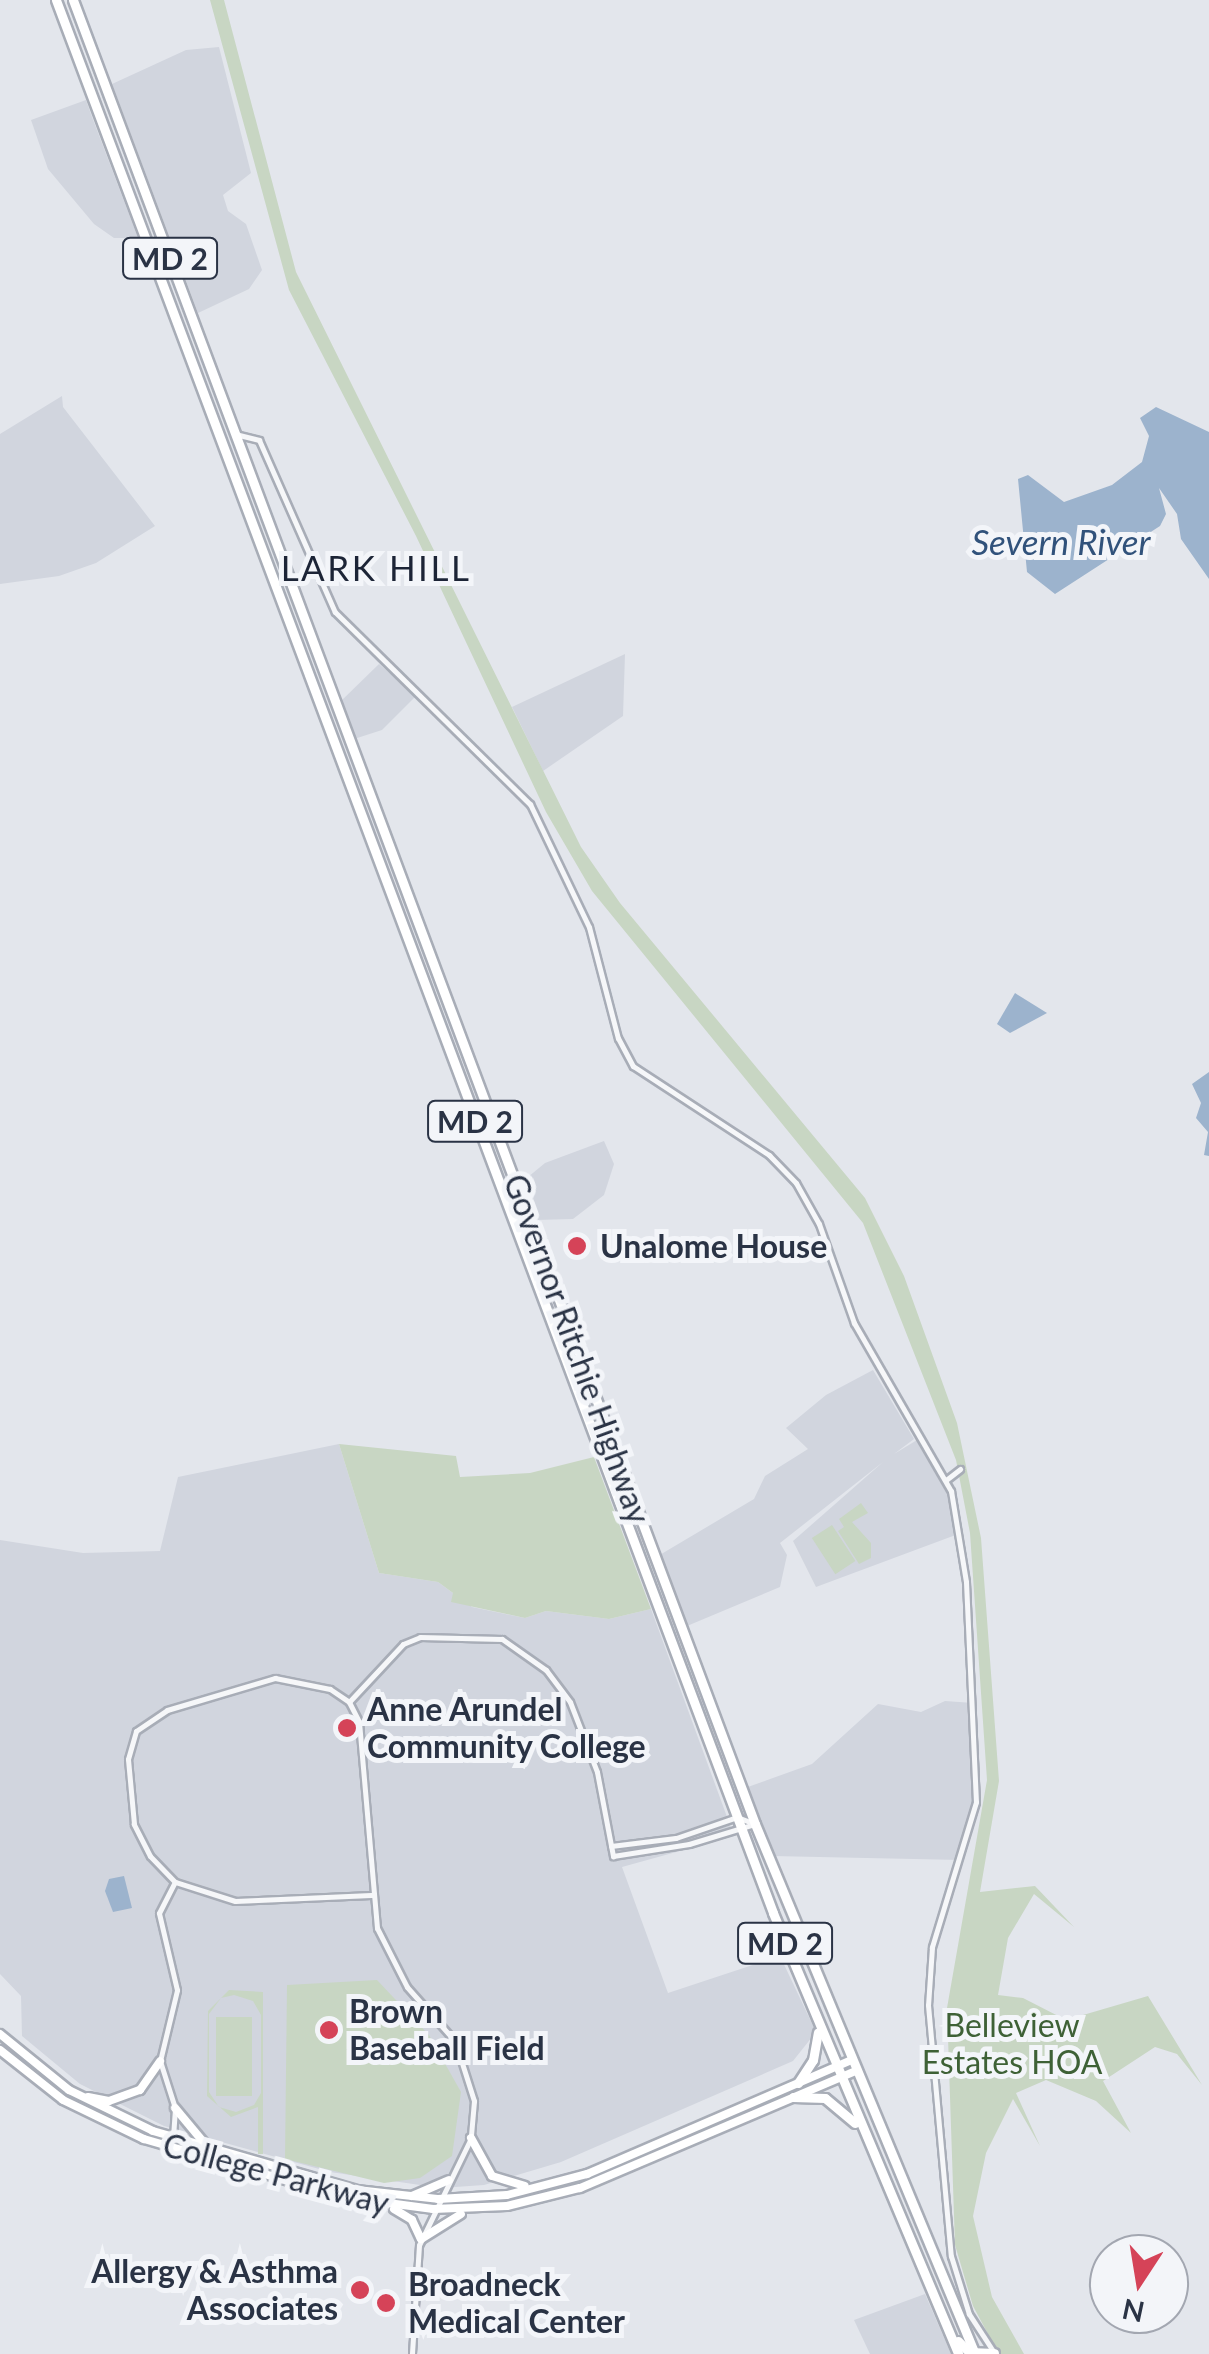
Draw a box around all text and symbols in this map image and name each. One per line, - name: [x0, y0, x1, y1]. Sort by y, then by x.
- road number: MD 2: [120, 233, 220, 283]
- water label: Severn River: [971, 520, 1151, 562]
- district label: LARK HILL: [281, 546, 471, 588]
- road number: MD 2: [425, 1096, 525, 1146]
- street label: Governor Ritchie Highway: [496, 1169, 658, 1529]
- place label: Unalome House: [600, 1227, 827, 1265]
- marker: Unalome House: [564, 1233, 590, 1259]
- place label: Anne Arundel Community College: [367, 1691, 647, 1766]
- marker: Anne Arundel Community College: [336, 1717, 358, 1739]
- road number: MD 2: [735, 1918, 835, 1968]
- place label: Brown Baseball Field: [349, 1993, 545, 2068]
- park label: Belleview Estates HOA: [922, 2007, 1102, 2082]
- marker: Brown Baseball Field: [318, 2019, 340, 2041]
- street label: College Parkway: [159, 2125, 393, 2223]
- north arrow: [1089, 2234, 1189, 2334]
- place label: Allergy & Asthma Associates: [89, 2253, 338, 2328]
- place label: Broadneck Medical Center: [408, 2266, 625, 2341]
- marker: Allergy & Asthma Associates: [347, 2277, 373, 2303]
- marker: Broadneck Medical Center: [373, 2290, 399, 2316]
- text: N: [1119, 2293, 1147, 2330]

